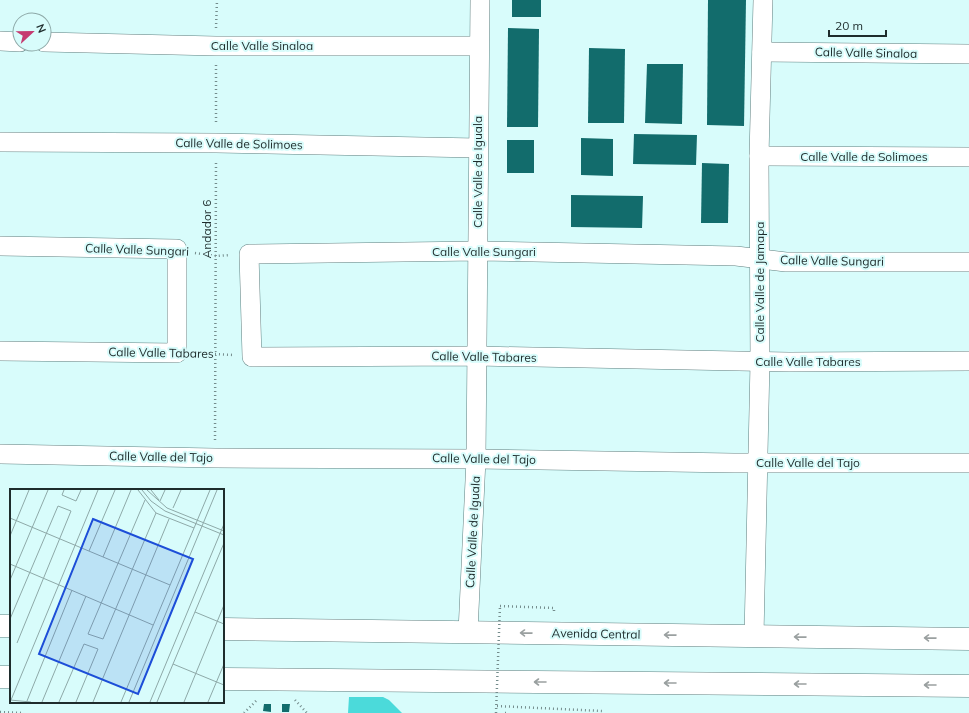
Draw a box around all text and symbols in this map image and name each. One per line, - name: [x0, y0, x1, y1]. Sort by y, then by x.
- north arrow: [12, 12, 52, 52]
- scale bar: [829, 12, 886, 38]
- text: 20 m: [835, 18, 863, 33]
- text: N: [33, 22, 49, 35]
- street label: Calle Valle Sinaloa: [211, 38, 313, 53]
- street label: Calle Valle Sinaloa: [815, 44, 917, 61]
- street label: Calle Valle de Iguala: [470, 116, 485, 228]
- street label: Calle Valle de Solimoes: [175, 135, 303, 152]
- street label: Calle Valle de Solimoes: [800, 149, 928, 164]
- street label: Andador 6: [199, 200, 214, 259]
- street label: Calle Valle de Jamapa: [752, 222, 767, 343]
- street label: Calle Valle Sungari: [85, 240, 189, 259]
- street label: Calle Valle Sungari: [432, 244, 536, 259]
- street label: Calle Valle Sungari: [780, 252, 884, 269]
- street label: Calle Valle Tabares: [108, 344, 214, 361]
- street label: Calle Valle Tabares: [431, 348, 537, 365]
- street label: Calle Valle Tabares: [755, 354, 861, 369]
- street label: Calle Valle del Tajo: [109, 448, 213, 465]
- street label: Calle Valle del Tajo: [432, 450, 536, 467]
- street label: Calle Valle del Tajo: [756, 455, 860, 470]
- street label: Calle Valle de Iguala: [462, 476, 483, 588]
- inset map: [10, 489, 224, 703]
- street label: Avenida Central: [552, 625, 640, 642]
- one-way arrow: [520, 629, 533, 637]
- one-way arrow: [664, 631, 677, 639]
- one-way arrow: [794, 633, 807, 641]
- one-way arrow: [924, 635, 937, 642]
- one-way arrow: [534, 678, 547, 686]
- one-way arrow: [664, 679, 677, 687]
- one-way arrow: [794, 680, 807, 688]
- one-way arrow: [924, 681, 937, 689]

